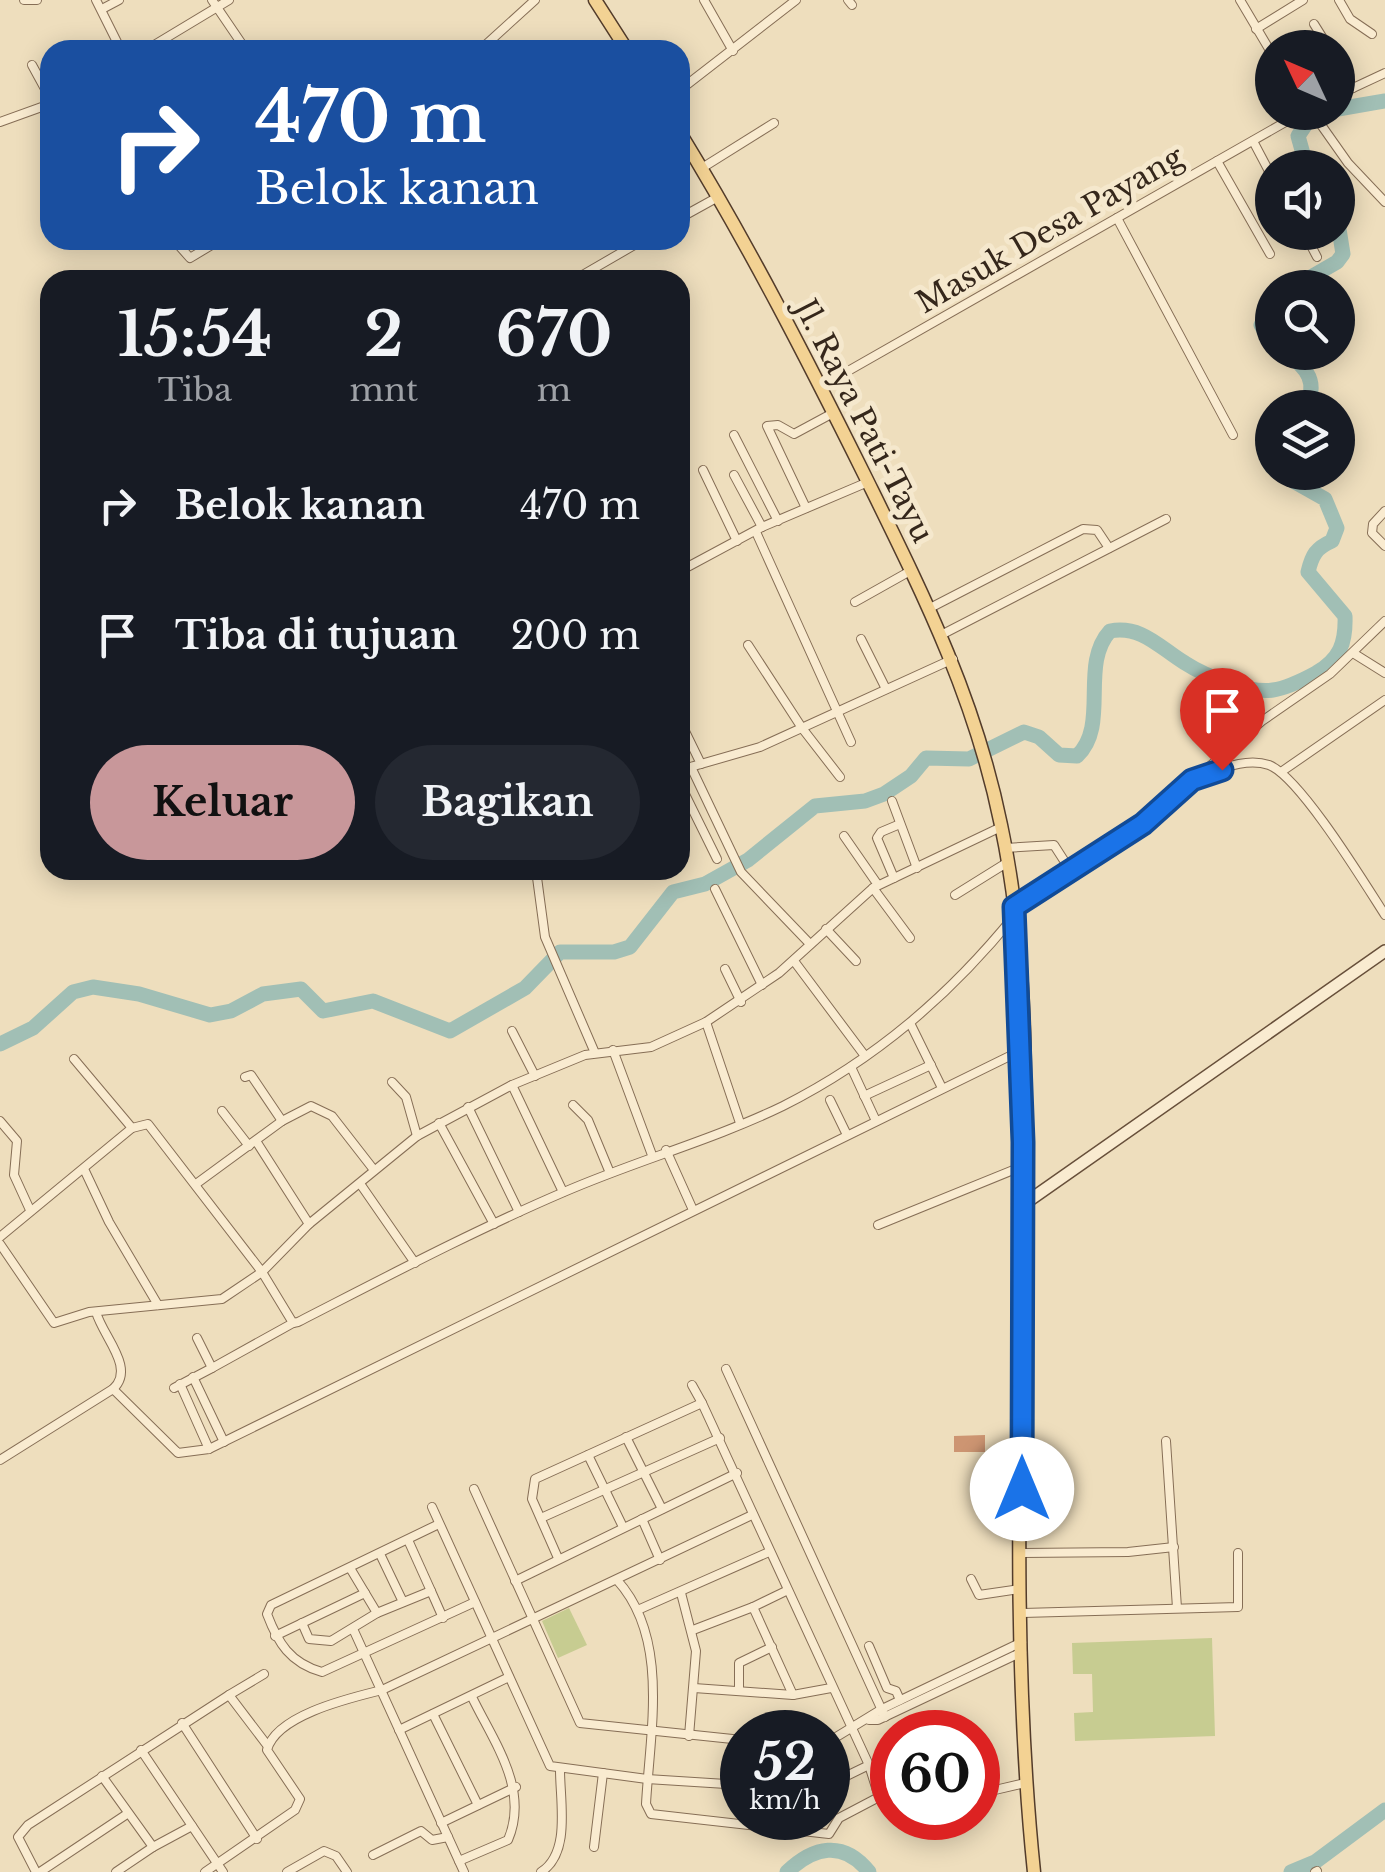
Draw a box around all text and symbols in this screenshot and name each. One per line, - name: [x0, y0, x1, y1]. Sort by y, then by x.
- north arrow: [1255, 30, 1355, 130]
- map controls: [1255, 30, 1355, 490]
- text: 470 m: [255, 74, 487, 161]
- icon: right: [90, 80, 220, 210]
- street label: Masuk Desa Payang: [910, 137, 1191, 321]
- button: sound: [1255, 150, 1355, 250]
- text: Belok kanan: [255, 160, 539, 216]
- button: search: [1255, 270, 1355, 370]
- street label: Jl. Raya Pati-Tayu: [785, 290, 942, 548]
- text: 15:54: [118, 298, 272, 372]
- text: 2: [364, 298, 403, 372]
- text: 670: [496, 298, 612, 372]
- text: Tiba: [158, 370, 232, 410]
- text: mnt: [350, 370, 418, 410]
- text: m: [537, 370, 571, 410]
- button: layers: [1255, 390, 1355, 490]
- icon: right: [90, 478, 145, 533]
- text: Belok kanan: [175, 482, 425, 529]
- text: 470 m: [520, 482, 640, 529]
- icon: arrive: [90, 608, 145, 663]
- text: Tiba di tujuan: [175, 612, 458, 659]
- text: 200 m: [511, 612, 640, 659]
- pin: [1180, 668, 1265, 771]
- icon: arrive: [1195, 683, 1250, 738]
- button: Keluar: [90, 745, 355, 860]
- button: Bagikan: [375, 745, 640, 860]
- position arrow: [970, 1437, 1074, 1541]
- speed limit sign: 60: [870, 1710, 1000, 1840]
- text: 52: [754, 1731, 816, 1794]
- text: km/h: [750, 1785, 820, 1816]

